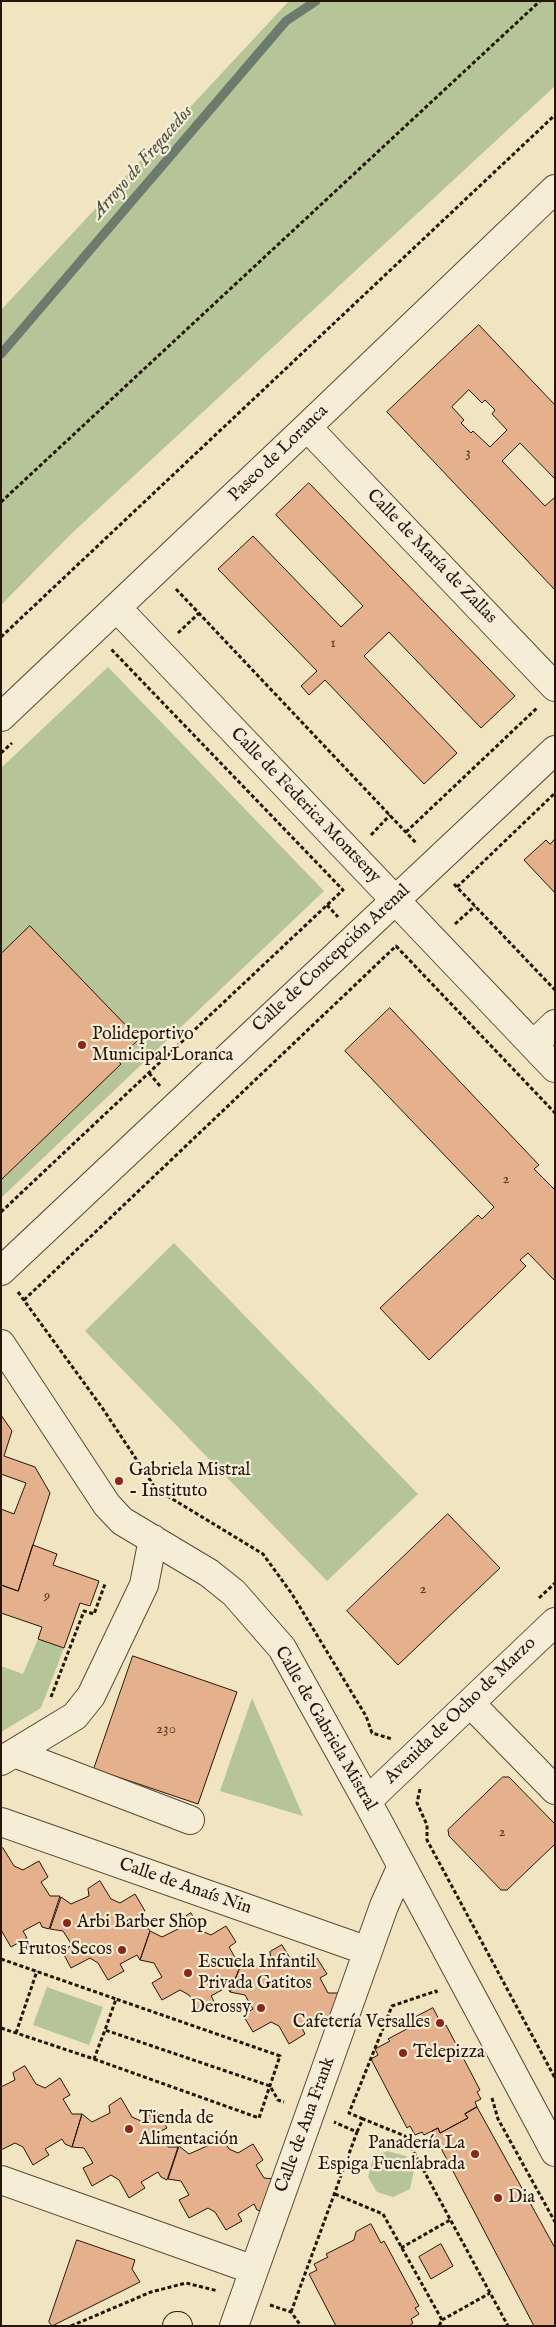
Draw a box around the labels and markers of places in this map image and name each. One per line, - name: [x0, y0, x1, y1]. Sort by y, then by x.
- place label: Polideportivo Municipal Loranca: [92, 1024, 233, 1066]
- marker: Polideportivo Municipal Loranca: [76, 1039, 88, 1051]
- place label: Gabriela Mistral - Instituto: [129, 1460, 250, 1502]
- marker: Gabriela Mistral - Instituto: [113, 1475, 125, 1487]
- place label: Arbi Barber Shop: [77, 1912, 207, 1934]
- marker: Arbi Barber Shop: [61, 1917, 73, 1929]
- place label: Frutos Secos: [18, 1939, 112, 1961]
- marker: Frutos Secos: [116, 1944, 128, 1956]
- place label: Escuela Infantil Privada Gatitos: [198, 1952, 316, 1995]
- marker: Escuela Infantil Privada Gatitos: [182, 1967, 194, 1979]
- place label: Derossy: [190, 1997, 251, 2019]
- marker: Derossy: [255, 2002, 267, 2014]
- place label: Cafetería Versalles: [293, 2012, 430, 2034]
- marker: Cafetería Versalles: [434, 2017, 446, 2029]
- place label: Telepizza: [413, 2042, 485, 2064]
- marker: Telepizza: [397, 2047, 409, 2059]
- place label: Tienda de Alimentación: [139, 2108, 238, 2150]
- marker: Tienda de Alimentación: [123, 2123, 135, 2135]
- place label: Panadería La Espiga Fuenlabrada: [318, 2133, 465, 2176]
- marker: Panadería La Espiga Fuenlabrada: [469, 2148, 481, 2160]
- place label: Dia: [508, 2187, 535, 2209]
- marker: Dia: [492, 2192, 504, 2204]

